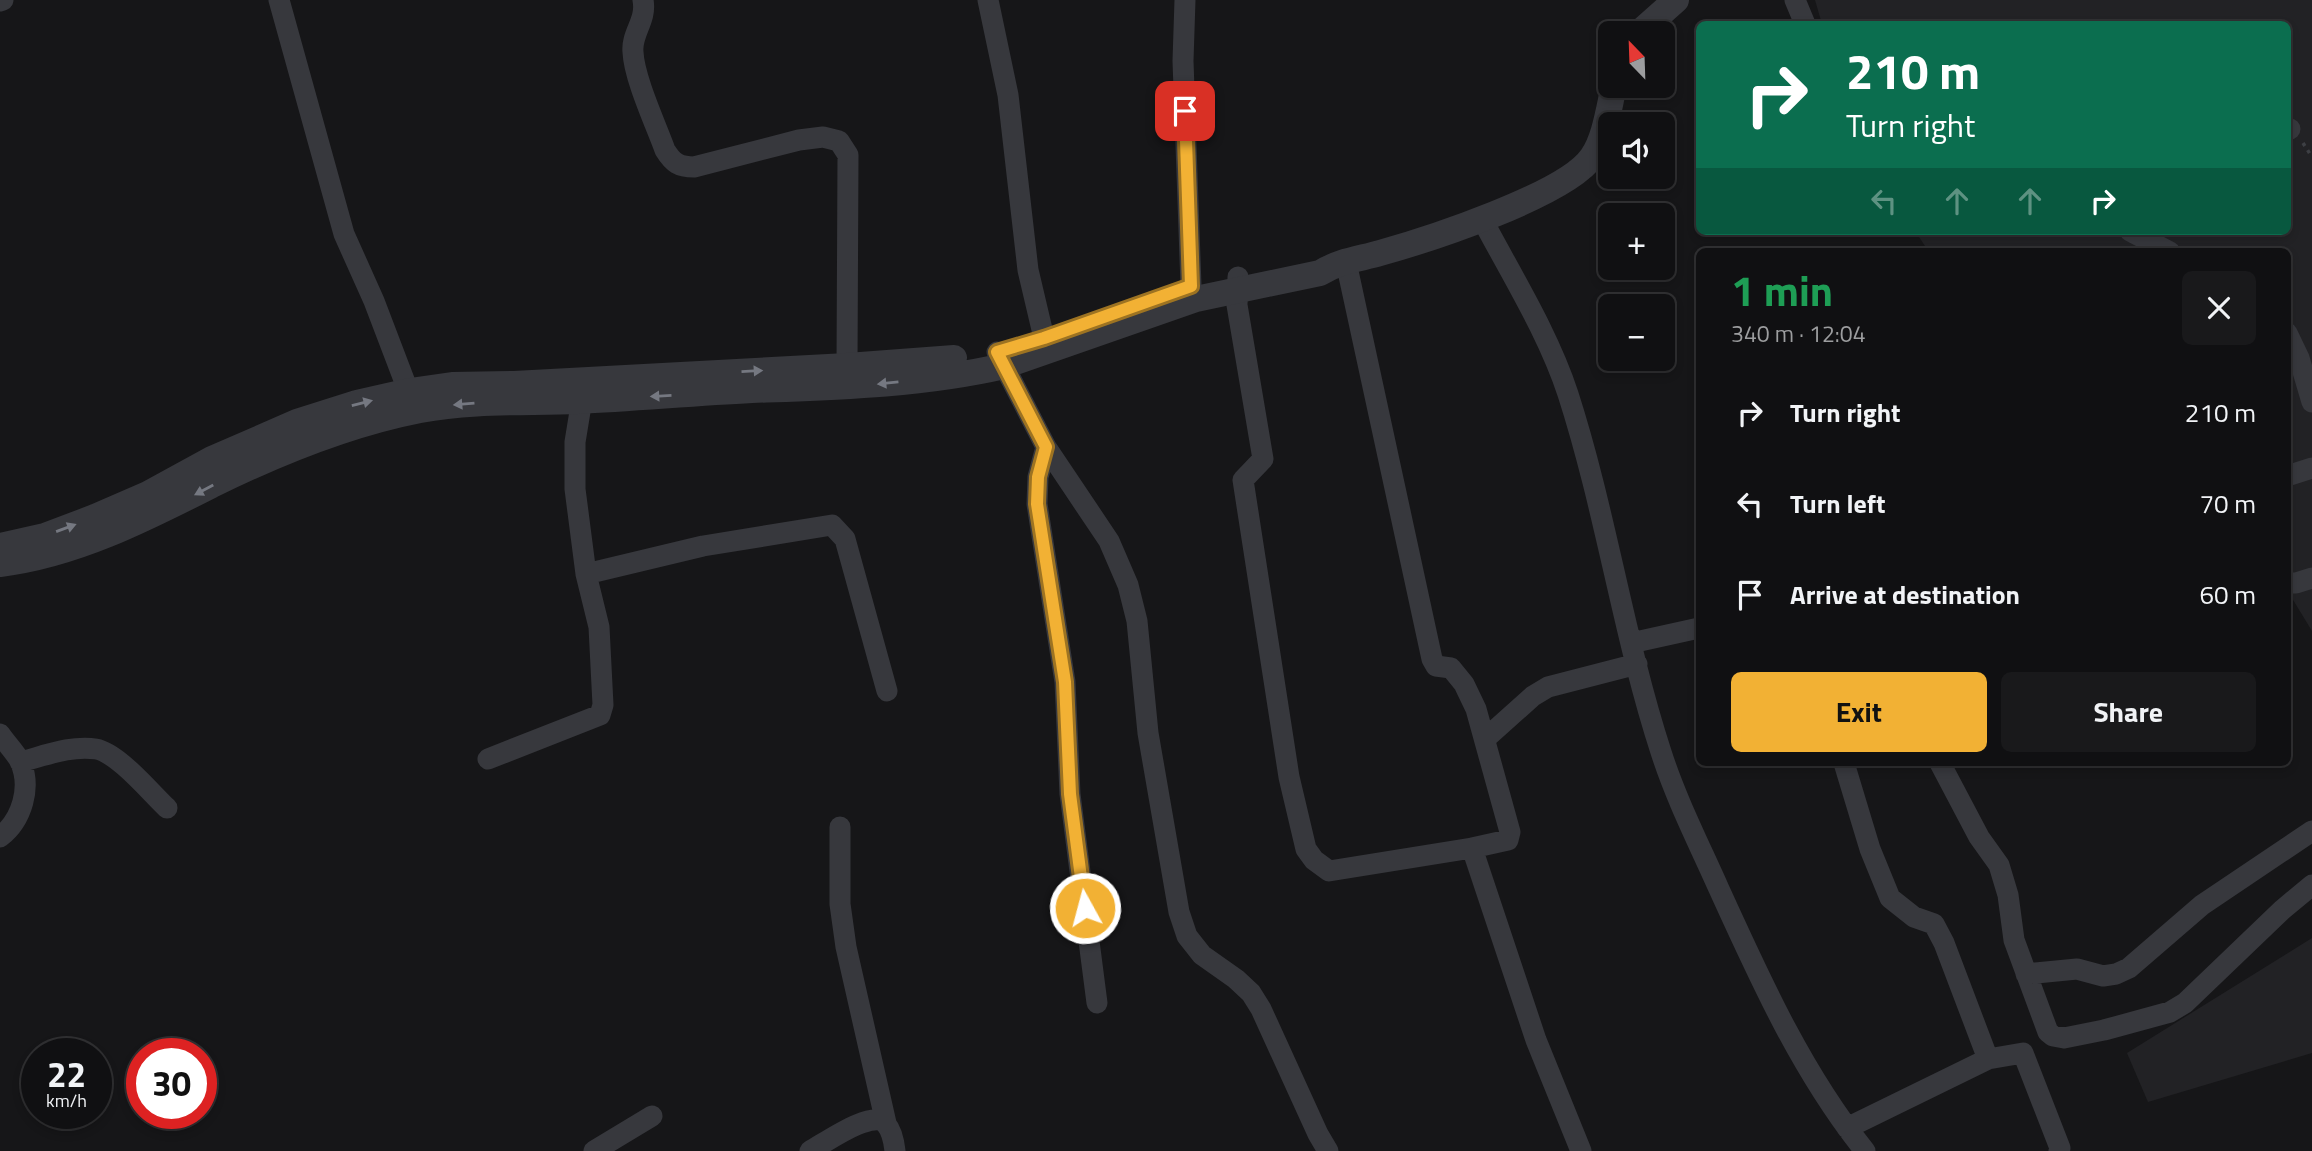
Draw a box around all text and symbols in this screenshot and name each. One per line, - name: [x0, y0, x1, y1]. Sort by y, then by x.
- north arrow: [1598, 21, 1675, 98]
- map controls: [1598, 21, 1675, 371]
- text: 210 m: [1846, 33, 1980, 108]
- icon: right: [1731, 49, 1822, 140]
- pin: [1155, 81, 1215, 141]
- icon: arrive: [1166, 92, 1204, 130]
- text: Turn right: [1846, 101, 1975, 149]
- button: sound: [1598, 112, 1675, 189]
- icon: left: [1865, 182, 1903, 220]
- icon: ahead: [1938, 182, 1976, 220]
- icon: ahead: [2011, 182, 2049, 220]
- icon: right: [2084, 182, 2122, 220]
- button: +: [1598, 203, 1675, 280]
- text: 1 min: [1731, 258, 1833, 322]
- button: close: [2182, 271, 2256, 345]
- button: −: [1598, 294, 1675, 371]
- text: 340 m · 12:04: [1731, 316, 1866, 351]
- one-way arrow: [741, 365, 763, 376]
- one-way arrow: [877, 378, 899, 389]
- one-way arrow: [650, 390, 672, 401]
- text: Turn right: [1790, 393, 1901, 432]
- text: 210 m: [2185, 393, 2256, 432]
- icon: right: [1731, 394, 1769, 432]
- one-way arrow: [352, 397, 373, 407]
- one-way arrow: [453, 399, 475, 410]
- one-way arrow: [194, 484, 214, 495]
- text: Turn left: [1790, 484, 1885, 523]
- text: 70 m: [2199, 484, 2256, 523]
- icon: left: [1731, 485, 1769, 523]
- one-way arrow: [55, 522, 76, 533]
- text: Arrive at destination: [1790, 575, 2020, 614]
- text: 60 m: [2199, 575, 2256, 614]
- icon: arrive: [1731, 576, 1769, 614]
- button: Exit: [1731, 672, 1987, 752]
- button: Share: [2001, 672, 2256, 752]
- position arrow: [1048, 871, 1122, 945]
- speed limit sign: 30: [126, 1038, 217, 1129]
- text: 22: [47, 1047, 86, 1101]
- text: km/h: [46, 1087, 87, 1114]

